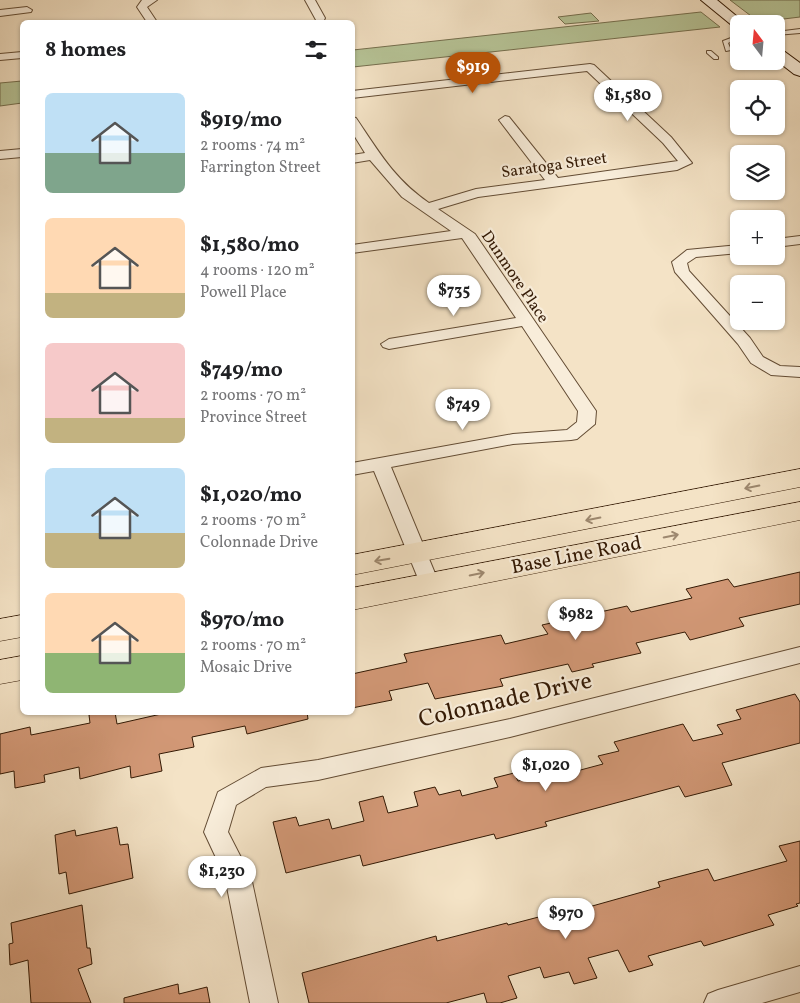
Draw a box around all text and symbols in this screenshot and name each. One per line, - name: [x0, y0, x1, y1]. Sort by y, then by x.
- north arrow: [730, 15, 785, 70]
- map controls: [730, 15, 785, 330]
- text: 8 homes: [45, 36, 126, 65]
- icon: filters: [302, 36, 330, 64]
- pin: $919: [443, 52, 503, 94]
- text: $919: [456, 57, 490, 79]
- pin: $1,580: [587, 80, 669, 122]
- button: locate: [730, 80, 785, 135]
- text: $1,580: [605, 85, 651, 107]
- text: $919/mo: [200, 106, 282, 135]
- icon: home: [85, 113, 145, 173]
- text: 2 rooms · 74 m²: [200, 135, 305, 157]
- button: layers: [730, 145, 785, 200]
- street label: Saratoga Street: [500, 148, 609, 184]
- text: Farrington Street: [200, 157, 321, 179]
- button: +: [730, 210, 785, 265]
- street label: Dunmore Place: [475, 227, 553, 328]
- text: $1,580/mo: [200, 231, 299, 260]
- icon: home: [85, 238, 145, 298]
- text: 4 rooms · 120 m²: [200, 260, 315, 282]
- pin: $735: [424, 274, 484, 317]
- button: −: [730, 275, 785, 330]
- text: $735: [438, 280, 470, 302]
- text: Powell Place: [200, 282, 287, 304]
- text: $749/mo: [200, 356, 283, 385]
- icon: home: [85, 363, 145, 423]
- text: 2 rooms · 70 m²: [200, 385, 306, 407]
- pin: $749: [433, 388, 493, 431]
- text: $749: [446, 394, 480, 416]
- text: Province Street: [200, 407, 307, 429]
- text: $1,020/mo: [200, 481, 302, 510]
- one-way arrow: [745, 483, 761, 493]
- icon: home: [85, 488, 145, 548]
- text: 2 rooms · 70 m²: [200, 510, 306, 532]
- one-way arrow: [585, 515, 601, 524]
- street label: Base Line Road: [509, 530, 644, 582]
- one-way arrow: [663, 531, 679, 540]
- text: Colonnade Drive: [200, 532, 318, 554]
- one-way arrow: [374, 556, 390, 565]
- one-way arrow: [469, 568, 485, 578]
- pin: $982: [546, 598, 606, 641]
- text: $982: [559, 604, 593, 626]
- text: $970/mo: [200, 606, 284, 635]
- icon: home: [85, 613, 145, 673]
- text: 2 rooms · 70 m²: [200, 635, 306, 657]
- text: Mosaic Drive: [200, 657, 292, 679]
- street label: Colonnade Drive: [415, 664, 596, 737]
- pin: $1,020: [505, 750, 587, 792]
- text: $1,020: [522, 755, 570, 777]
- pin: $1,230: [181, 856, 263, 898]
- text: $1,230: [199, 861, 245, 883]
- pin: $970: [536, 898, 596, 940]
- text: $970: [549, 903, 583, 925]

